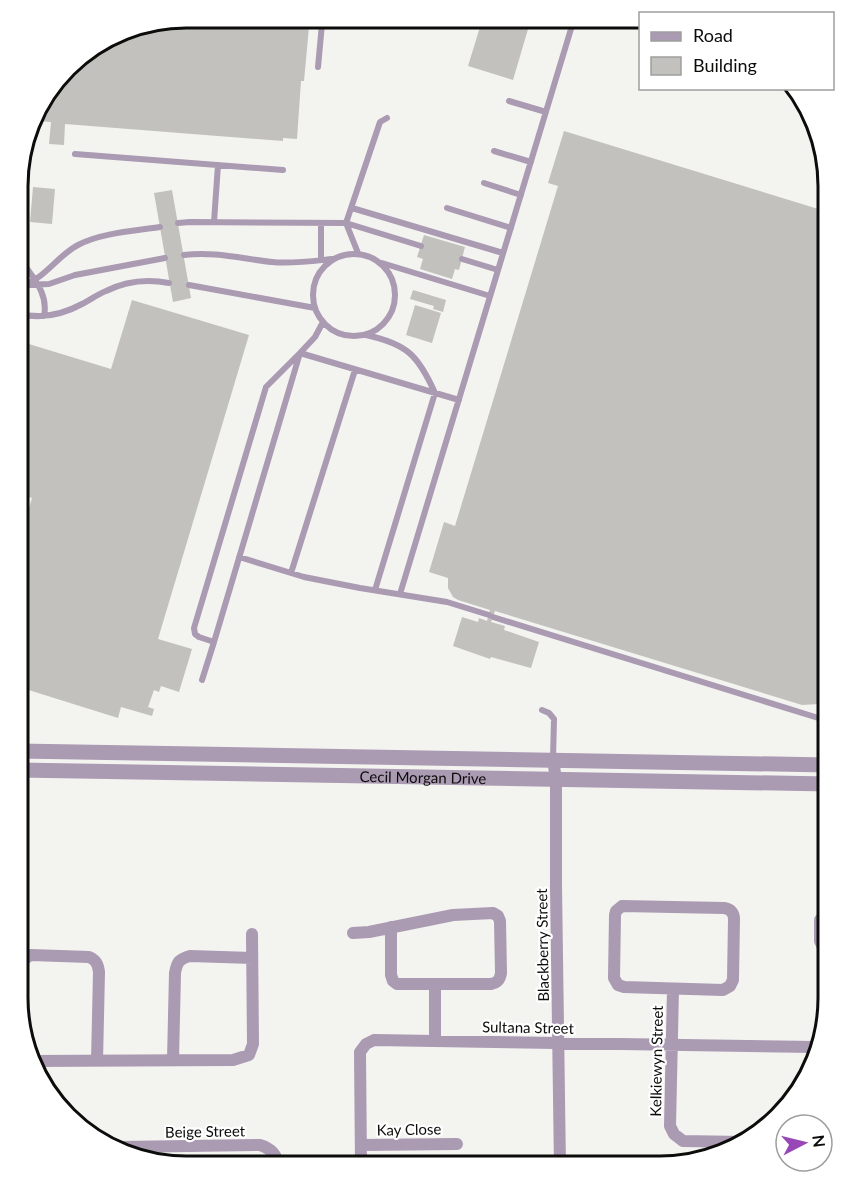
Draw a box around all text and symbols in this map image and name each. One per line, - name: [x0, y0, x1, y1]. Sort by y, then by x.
- legend: [639, 12, 834, 90]
- text: Road: [693, 24, 733, 46]
- text: Building: [693, 54, 757, 76]
- street label: Cecil Morgan Drive: [359, 767, 487, 787]
- street label: Blackberry Street: [532, 888, 552, 1002]
- street label: Kelkiewyn Street: [646, 1005, 666, 1117]
- street label: Sultana Street: [482, 1017, 575, 1037]
- north arrow: [774, 1113, 834, 1173]
- street label: Kay Close: [376, 1119, 442, 1139]
- street label: Beige Street: [165, 1121, 246, 1141]
- text: N: [809, 1134, 830, 1148]

